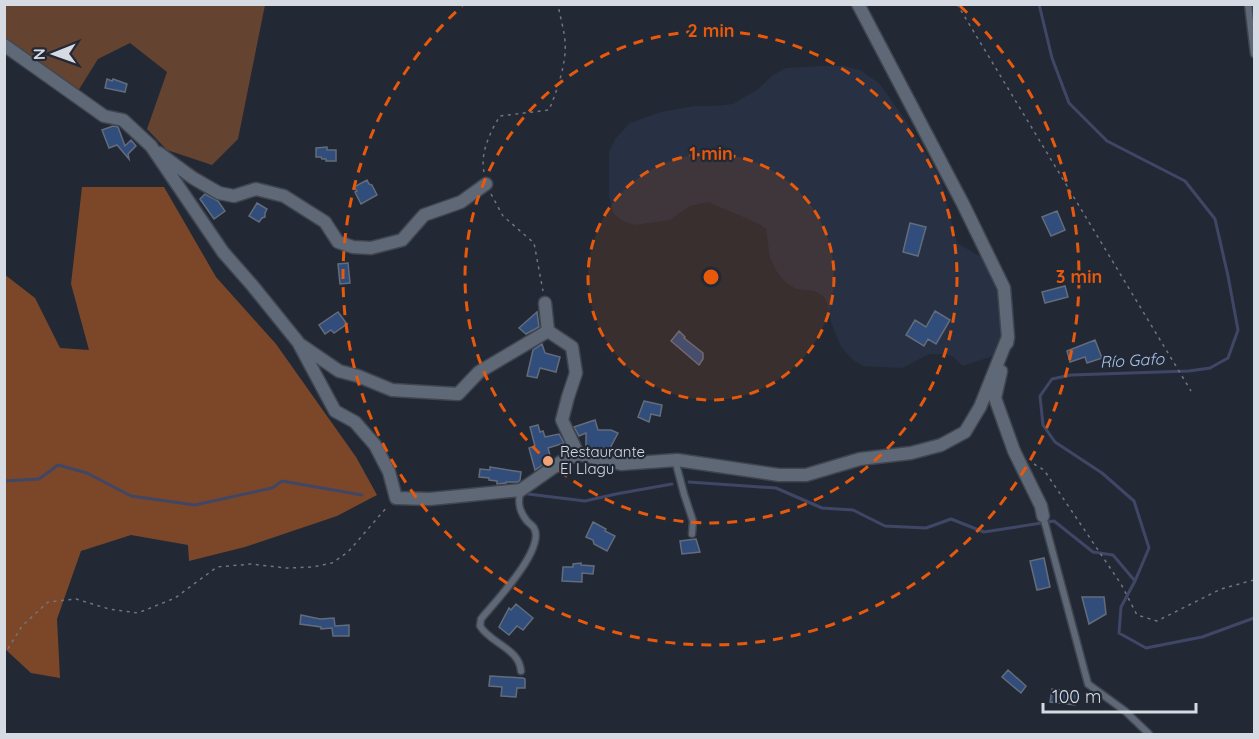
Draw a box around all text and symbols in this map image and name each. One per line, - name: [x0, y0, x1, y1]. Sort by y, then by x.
- text: 2 min: [688, 19, 734, 42]
- north arrow: [24, 24, 84, 84]
- text: N: [29, 48, 49, 60]
- text: 1 min: [689, 142, 733, 165]
- text: 3 min: [1056, 265, 1102, 288]
- centre of rings: [701, 267, 721, 287]
- water label: Río Gafo: [1099, 348, 1166, 372]
- place label: Restaurante El Llagu: [560, 442, 645, 478]
- marker: Restaurante El Llagu: [541, 454, 555, 468]
- scale bar: [1043, 676, 1196, 714]
- text: 100 m: [1052, 685, 1101, 708]

